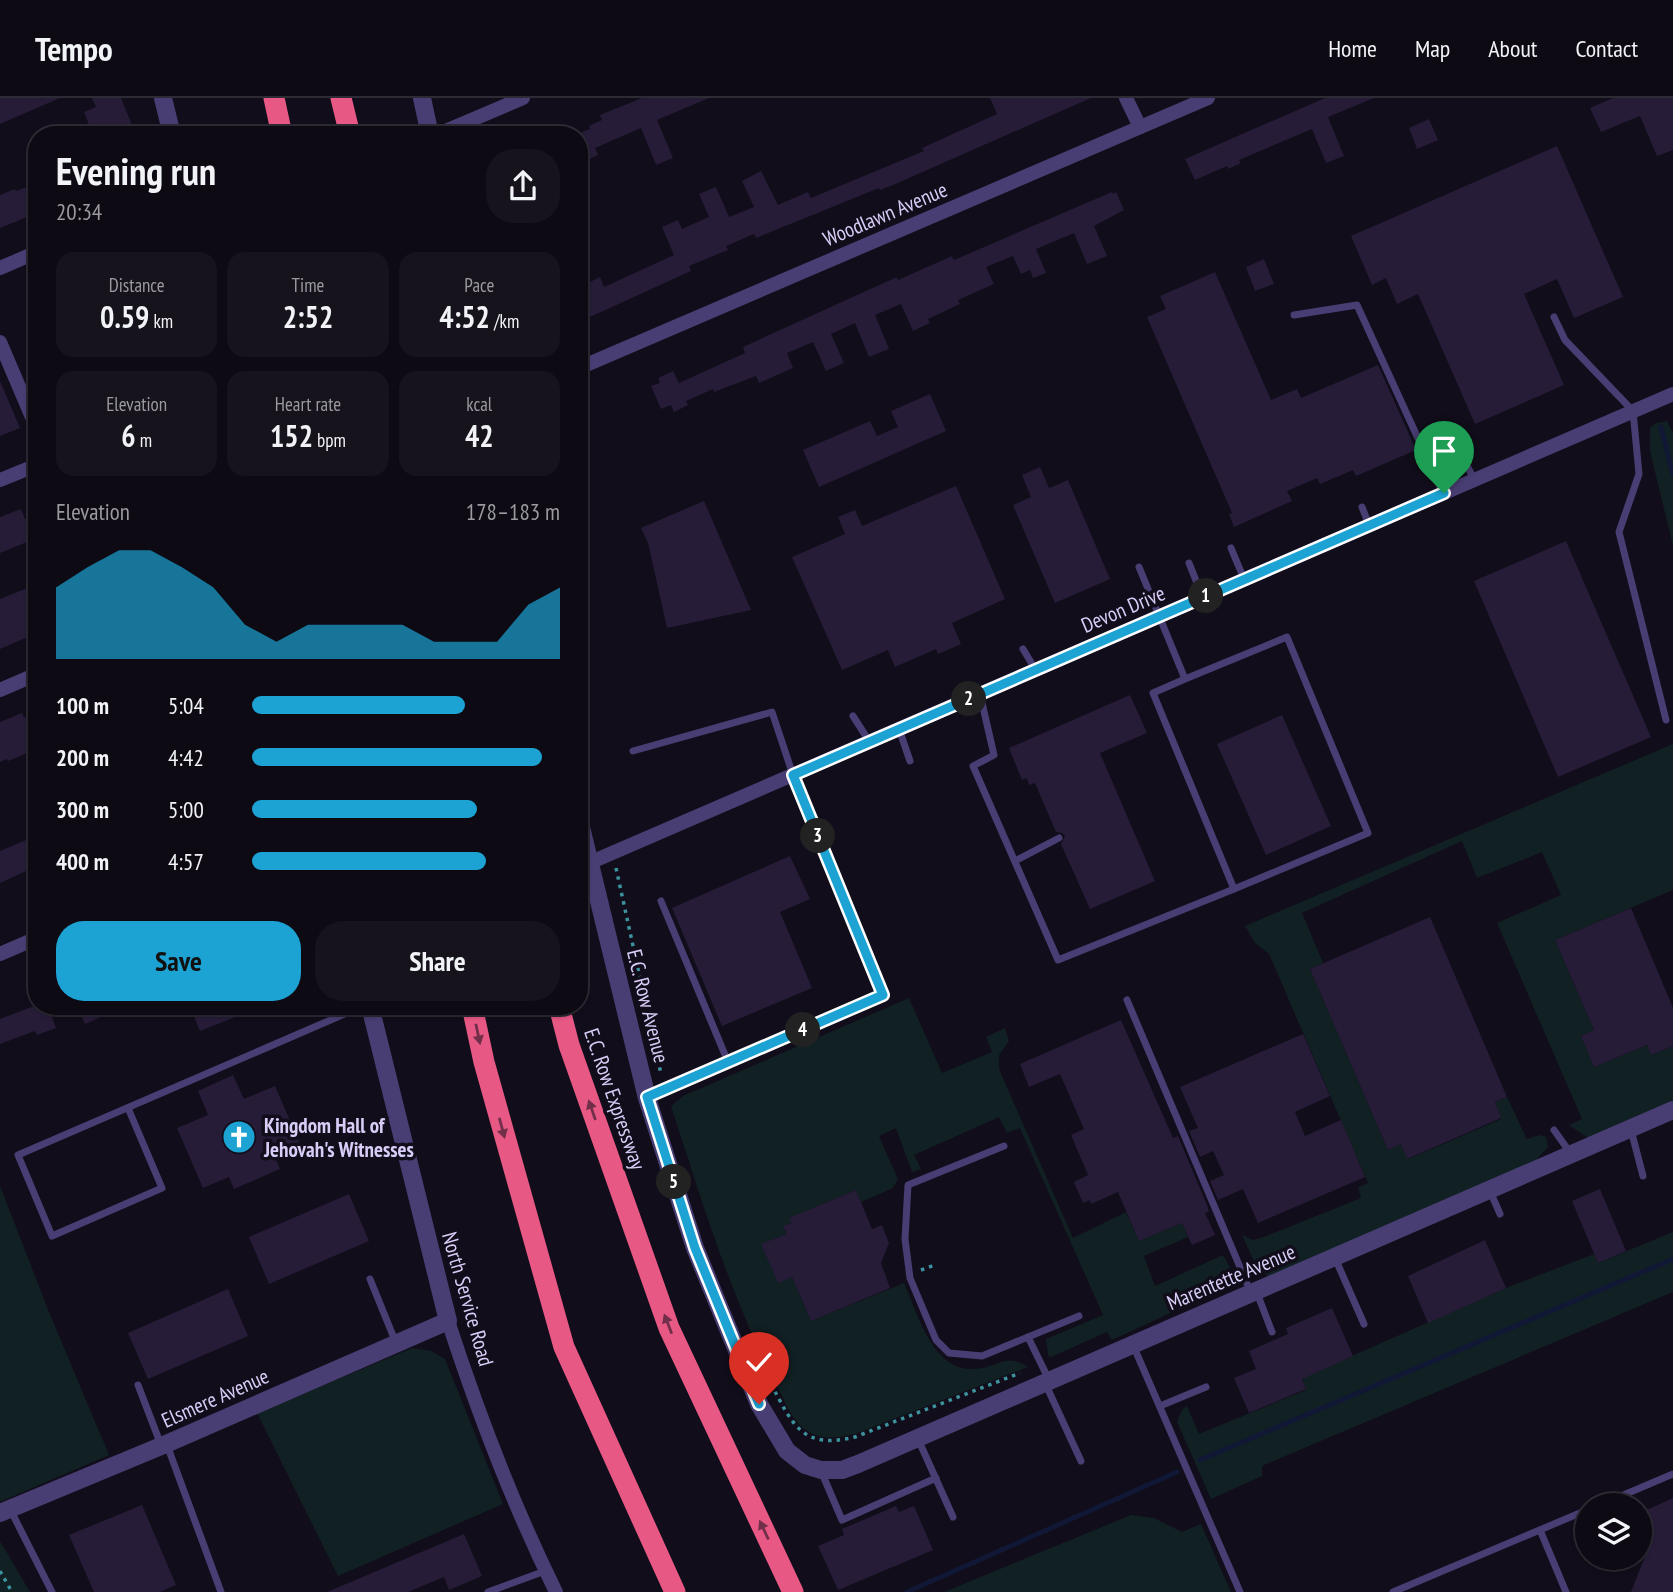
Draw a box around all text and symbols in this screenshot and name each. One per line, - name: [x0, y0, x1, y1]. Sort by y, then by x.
- text: Tempo: [35, 27, 113, 70]
- text: Home: [1328, 33, 1377, 64]
- text: Map: [1415, 33, 1450, 64]
- text: About: [1488, 33, 1537, 64]
- text: Contact: [1575, 33, 1638, 64]
- text: Evening run: [56, 146, 216, 195]
- button: share: [486, 149, 560, 223]
- street label: Woodlawn Avenue: [819, 176, 951, 252]
- text: 20:34: [56, 197, 102, 226]
- text: Distance: [109, 273, 165, 297]
- text: Time: [292, 273, 324, 297]
- text: Pace: [464, 273, 494, 297]
- text: 0.59: [100, 297, 149, 336]
- text: 2:52: [283, 297, 333, 336]
- text: 4:52: [439, 297, 490, 336]
- text: km: [149, 309, 173, 333]
- text: /km: [490, 309, 519, 333]
- text: Elevation: [106, 392, 167, 416]
- text: Heart rate: [275, 392, 341, 416]
- text: kcal: [466, 392, 492, 416]
- text: 6: [121, 416, 136, 455]
- text: 152: [270, 416, 313, 455]
- text: 42: [465, 416, 494, 455]
- pin: [1414, 421, 1474, 493]
- text: m: [136, 428, 152, 452]
- text: bpm: [313, 428, 346, 452]
- icon: arrive: [1425, 432, 1463, 470]
- text: Elevation: [56, 497, 130, 526]
- text: 178–183 m: [466, 497, 560, 526]
- pin: 1: [1188, 578, 1224, 614]
- street label: Devon Drive: [1077, 579, 1169, 639]
- text: 1: [1201, 583, 1210, 607]
- pin: 2: [951, 682, 986, 716]
- text: 2: [964, 686, 973, 710]
- text: 100 m: [56, 691, 109, 720]
- text: 5:04: [168, 691, 204, 720]
- text: 200 m: [56, 743, 109, 772]
- text: 4:42: [168, 743, 204, 772]
- text: 300 m: [56, 795, 109, 824]
- text: 5:00: [168, 795, 204, 824]
- pin: 3: [800, 818, 836, 854]
- text: 3: [813, 823, 822, 847]
- text: 400 m: [56, 847, 109, 876]
- text: 4:57: [168, 847, 204, 876]
- button: Save: [56, 921, 301, 1001]
- button: Share: [315, 921, 560, 1001]
- street label: E.C. Row Avenue: [621, 946, 675, 1066]
- pin: 4: [786, 1012, 820, 1048]
- text: 4: [798, 1017, 807, 1041]
- one-way arrow: [473, 1023, 484, 1045]
- street label: E.C. Row Expressway: [578, 1025, 652, 1173]
- one-way arrow: [586, 1099, 597, 1120]
- place label: Kingdom Hall of Jehovah's Witnesses: [263, 1112, 414, 1163]
- one-way arrow: [497, 1117, 508, 1139]
- church icon: Kingdom Hall of Jehovah's Witnesses: [220, 1118, 258, 1156]
- pin: 5: [656, 1164, 692, 1200]
- text: 5: [669, 1169, 678, 1193]
- street label: North Service Road: [436, 1229, 500, 1369]
- street label: Marentette Avenue: [1163, 1238, 1299, 1316]
- one-way arrow: [662, 1314, 673, 1335]
- pin: [729, 1332, 789, 1404]
- icon: check: [740, 1343, 778, 1381]
- street label: Elsmere Avenue: [157, 1362, 273, 1434]
- map controls: [1575, 1493, 1652, 1570]
- button: layers: [1575, 1493, 1652, 1570]
- one-way arrow: [758, 1520, 770, 1540]

